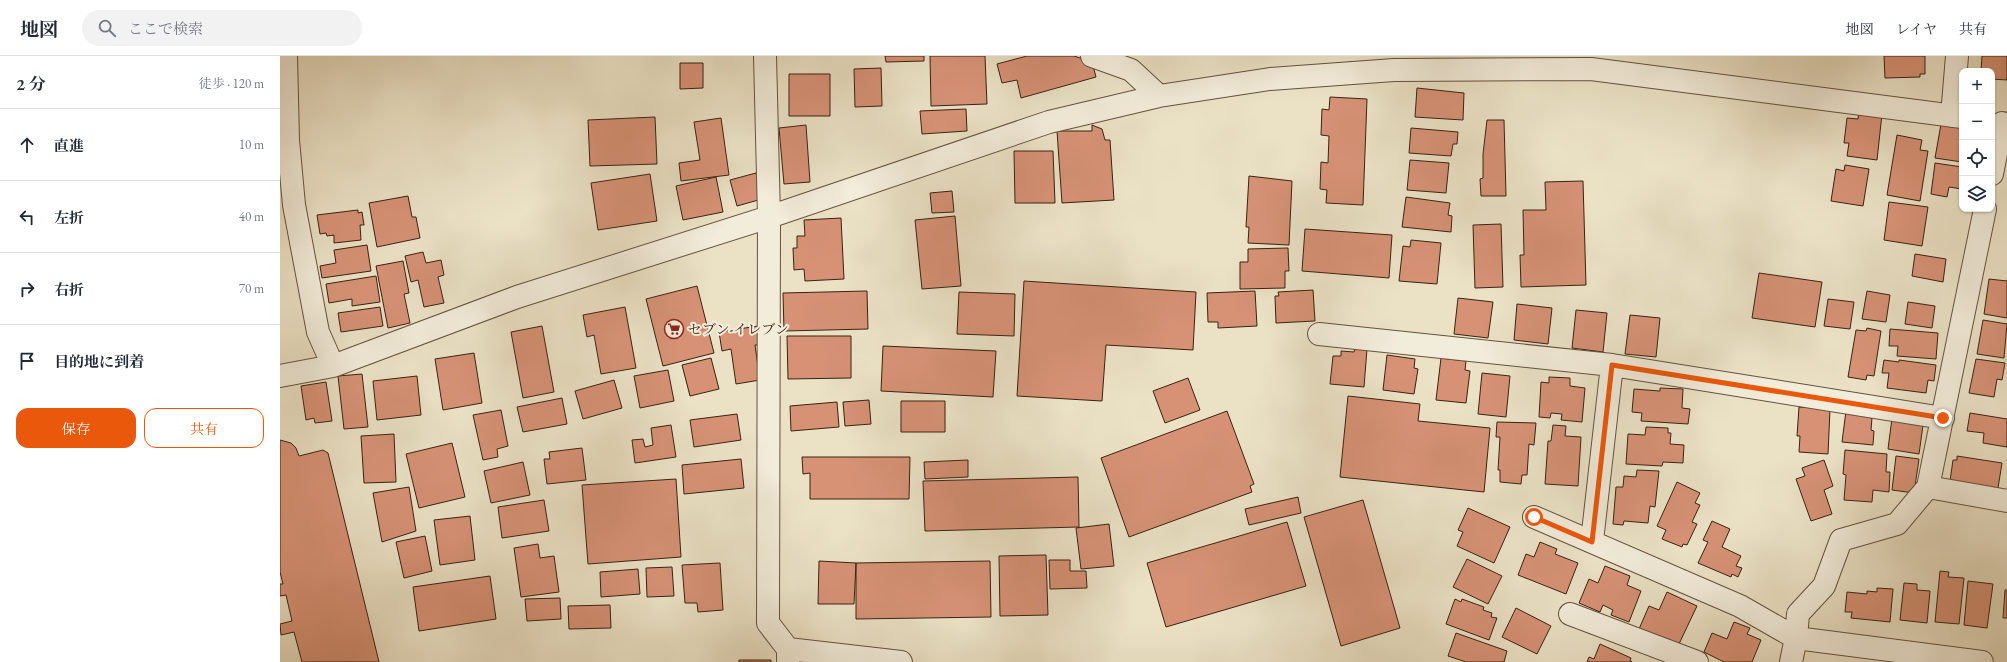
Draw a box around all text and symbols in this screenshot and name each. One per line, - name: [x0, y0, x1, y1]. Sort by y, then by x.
- search box: [82, 10, 362, 46]
- text: 地図: [20, 17, 58, 42]
- icon: search: [96, 17, 118, 39]
- text: ここで検索: [128, 19, 203, 38]
- text: 地図: [1846, 20, 1874, 38]
- text: レイヤ: [1896, 20, 1937, 38]
- text: 共有: [1959, 20, 1987, 38]
- map controls: [1959, 68, 1995, 212]
- button: +: [1959, 68, 1995, 104]
- text: 2 分: [16, 73, 46, 95]
- text: 徒歩 · 120 m: [199, 75, 264, 92]
- button: −: [1959, 104, 1995, 140]
- icon: ahead: [16, 134, 38, 156]
- text: 直進: [54, 136, 84, 155]
- text: 10 m: [239, 136, 264, 153]
- button: locate: [1959, 140, 1995, 176]
- button: layers: [1959, 176, 1995, 212]
- icon: left: [16, 206, 38, 228]
- text: 左折: [54, 208, 84, 227]
- text: 40 m: [239, 208, 264, 225]
- icon: right: [16, 278, 38, 300]
- text: 右折: [54, 280, 84, 299]
- text: 70 m: [239, 280, 264, 297]
- supermarket icon: セブン-イレブン: [663, 318, 685, 340]
- place label: セブン-イレブン: [688, 320, 789, 338]
- icon: arrive: [16, 350, 38, 372]
- text: 目的地に到着: [54, 352, 144, 371]
- button: 保存: [16, 408, 136, 448]
- button: 共有: [144, 408, 264, 448]
- route end: [1934, 409, 1952, 427]
- route start: [1525, 508, 1543, 526]

